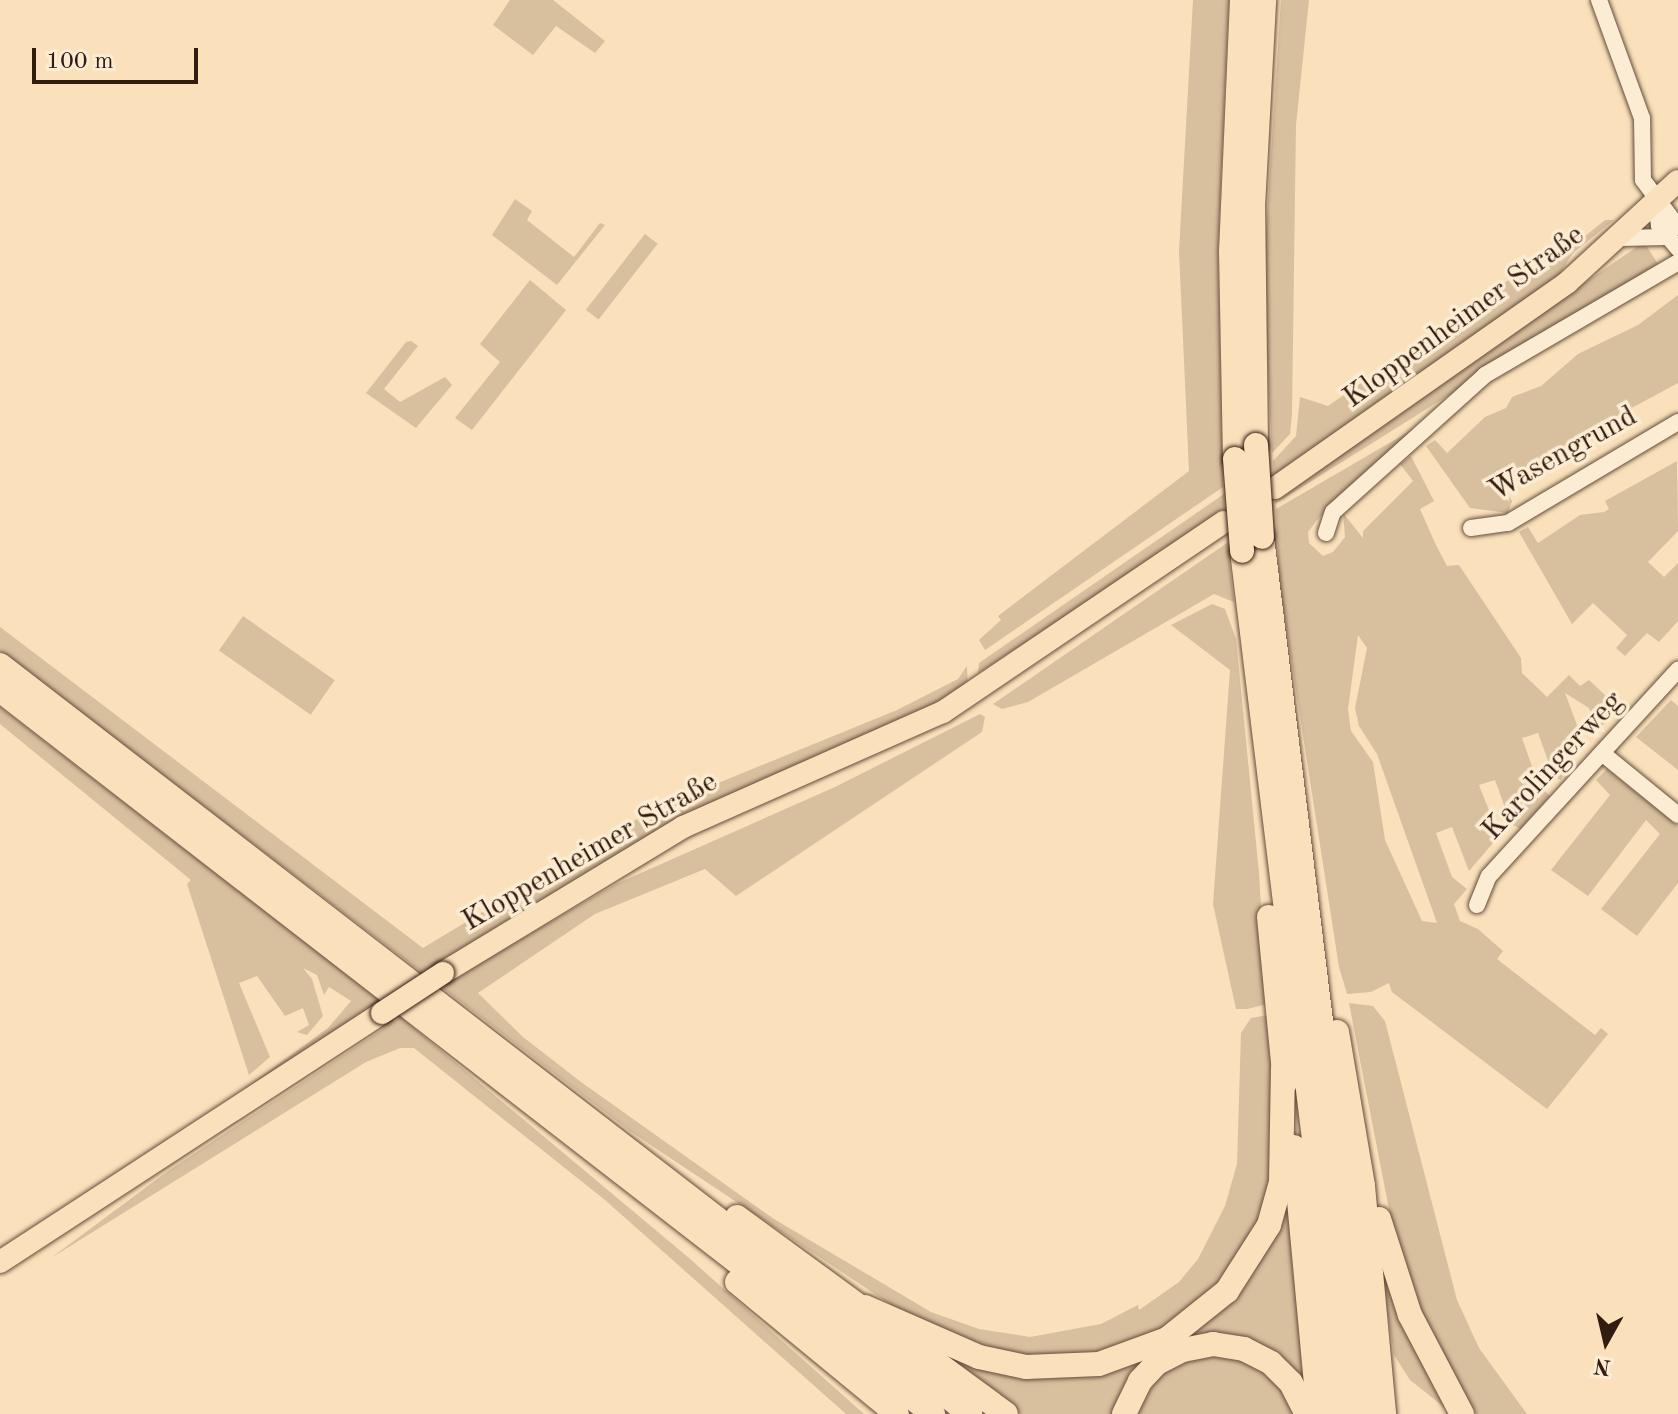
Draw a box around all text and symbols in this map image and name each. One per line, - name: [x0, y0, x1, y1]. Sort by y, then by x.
- scale bar: [36, 32, 202, 82]
- text: 100 m: [46, 50, 114, 74]
- street label: Kloppenheimer Straße: [1336, 217, 1592, 417]
- street label: Wasengrund: [1483, 399, 1643, 509]
- street label: Karolingerweg: [1475, 684, 1631, 848]
- street label: Kloppenheimer Straße: [456, 764, 724, 940]
- north arrow: [1566, 1302, 1646, 1382]
- text: N: [1593, 1354, 1613, 1378]

